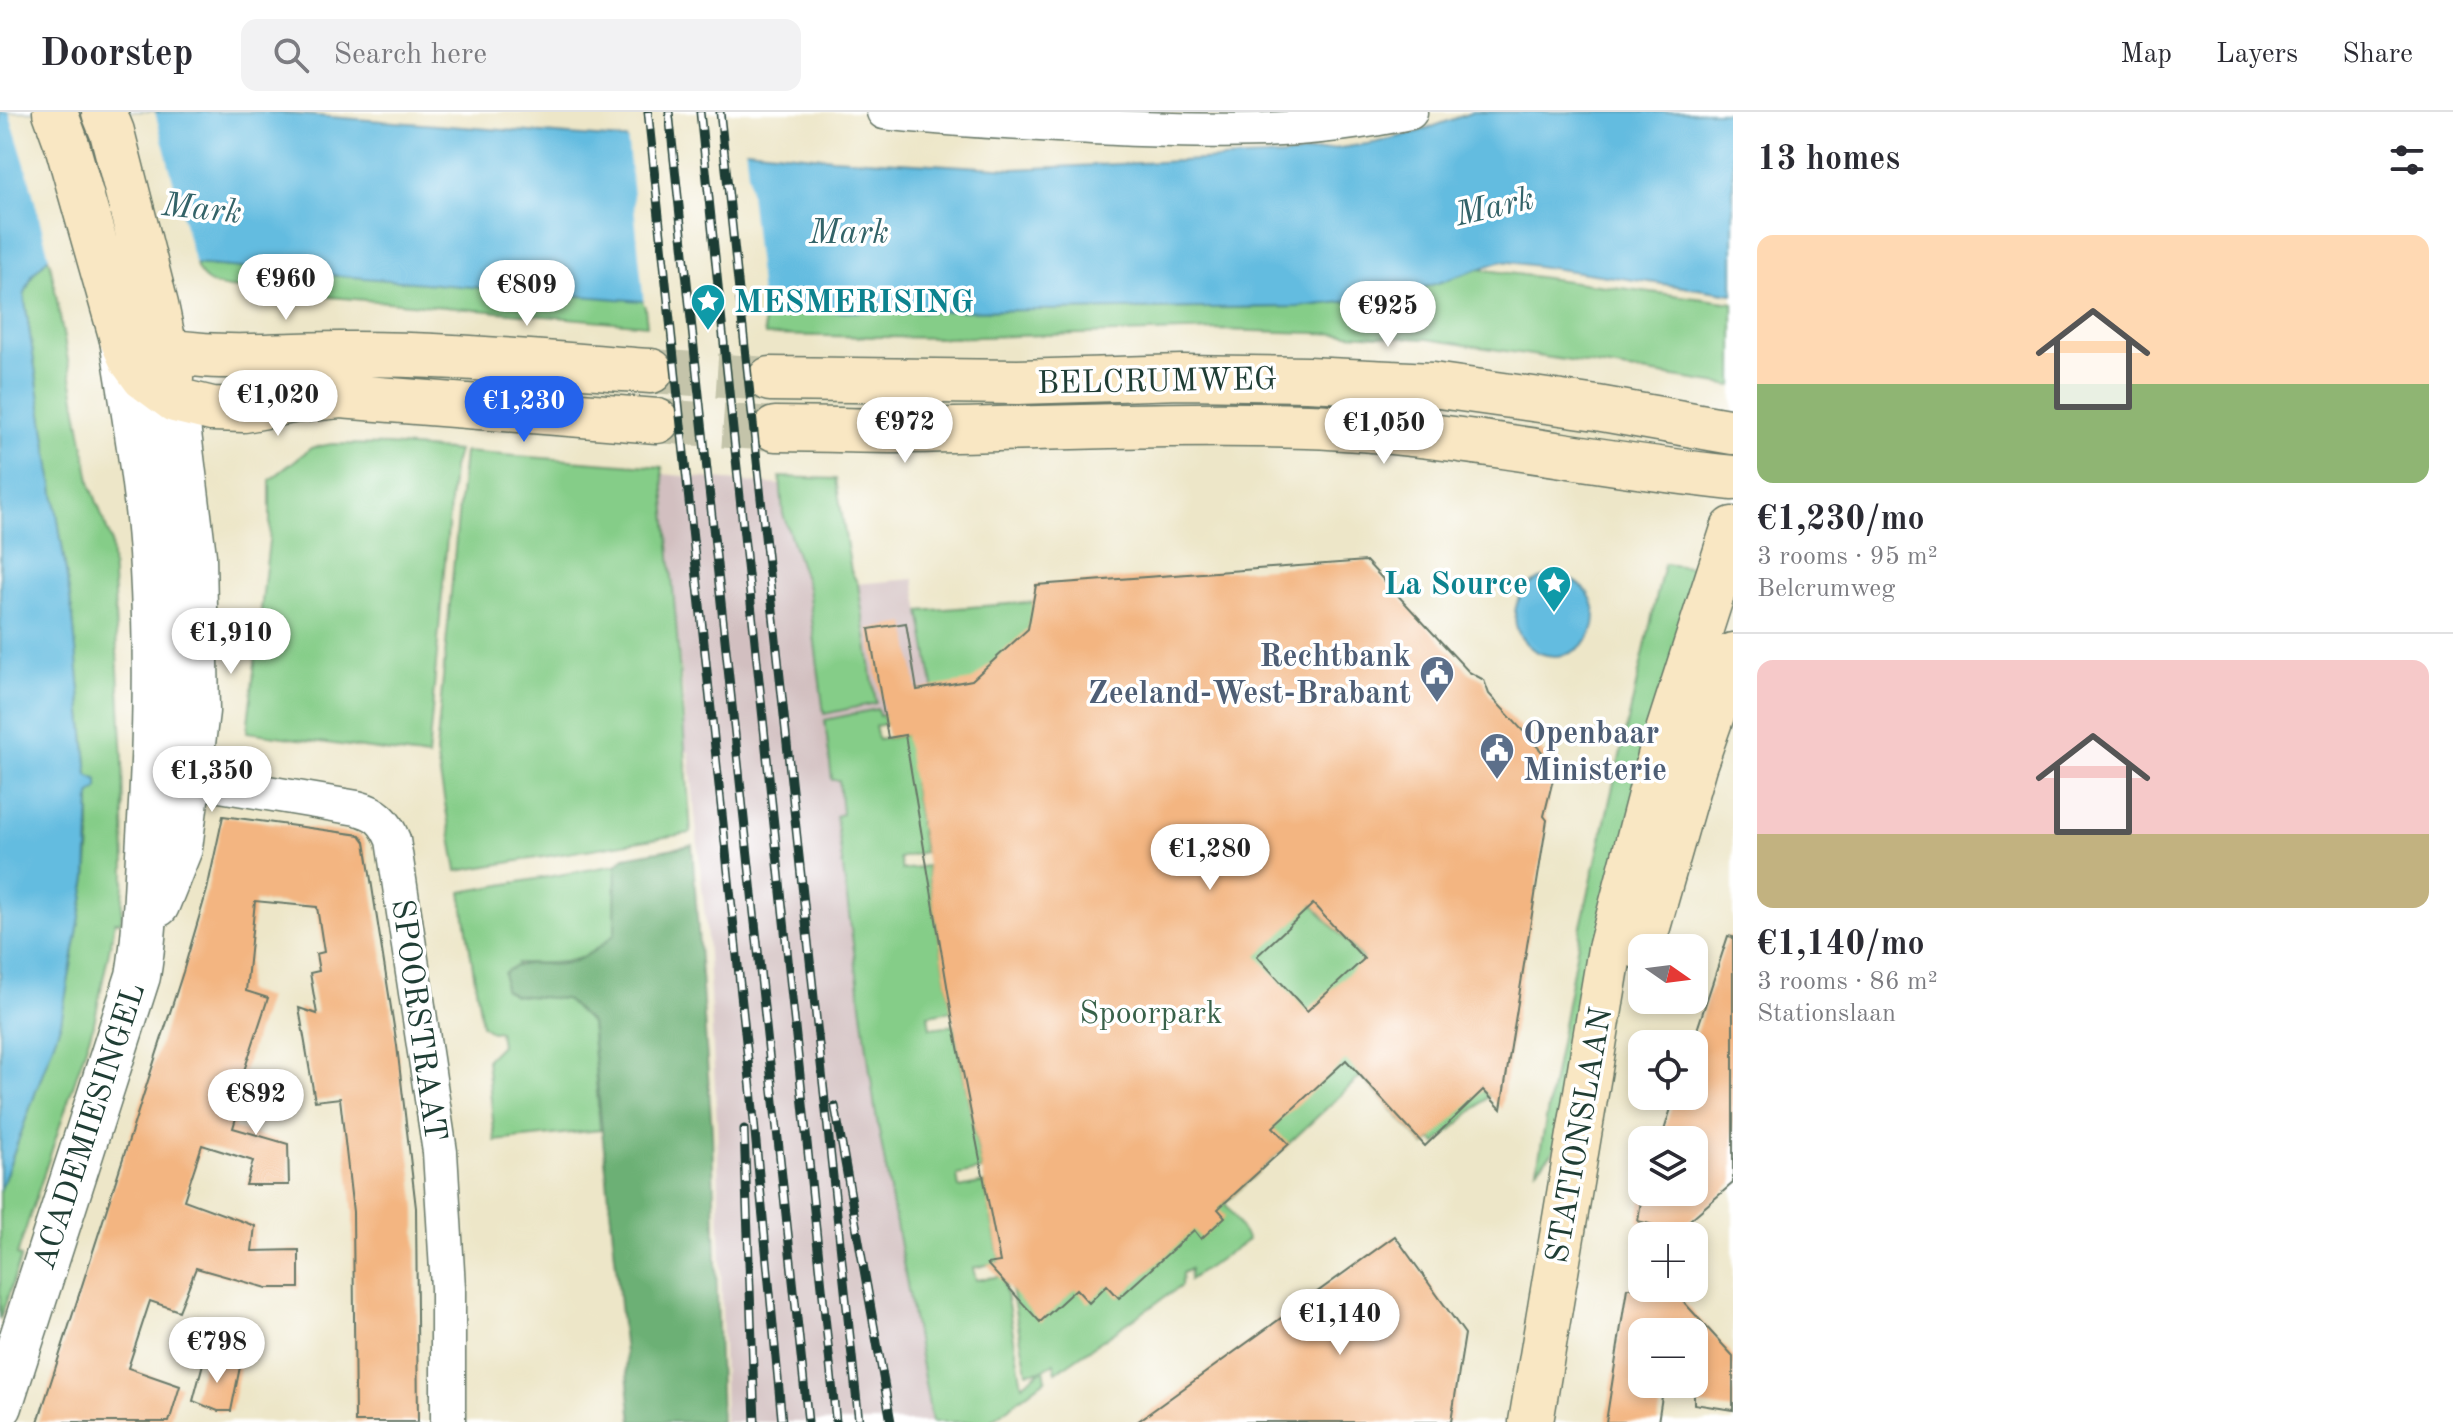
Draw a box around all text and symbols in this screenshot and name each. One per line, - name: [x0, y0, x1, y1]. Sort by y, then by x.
- search box: [241, 19, 801, 91]
- icon: search: [269, 33, 313, 77]
- text: Doorstep: [40, 36, 193, 74]
- text: Search here: [333, 40, 487, 70]
- text: Map: [2120, 41, 2172, 69]
- text: Layers: [2216, 41, 2298, 69]
- text: Share: [2342, 41, 2413, 69]
- icon: filters: [2385, 138, 2429, 182]
- text: 13 homes: [1757, 143, 1900, 177]
- water label: Mark: [1451, 182, 1537, 234]
- water label: Mark: [159, 189, 243, 231]
- water label: Mark: [808, 217, 889, 251]
- pin: €960: [239, 254, 333, 322]
- pin: €809: [480, 260, 574, 328]
- text: €960: [256, 267, 316, 293]
- text: €809: [497, 273, 557, 299]
- pin: €925: [1341, 281, 1435, 349]
- place icon: MESMERISING: [689, 282, 727, 332]
- icon: home: [2021, 287, 2165, 431]
- place label: MESMERISING: [734, 288, 974, 320]
- text: €925: [1358, 294, 1418, 320]
- street label: BELCRUMWEG: [1037, 365, 1277, 401]
- pin: €1,020: [213, 370, 343, 438]
- pin: €1,230: [459, 376, 589, 444]
- text: €1,020: [237, 383, 319, 409]
- text: €1,230: [483, 389, 565, 415]
- pin: €972: [858, 397, 952, 465]
- pin: €1,050: [1319, 398, 1449, 466]
- text: €972: [875, 410, 935, 436]
- text: €1,050: [1343, 411, 1425, 437]
- text: €1,230/mo: [1757, 503, 1925, 537]
- text: 3 rooms · 95 m²: [1757, 544, 1938, 570]
- place icon: La Source: [1535, 564, 1573, 614]
- place label: La Source: [1384, 570, 1528, 602]
- text: Belcrumweg: [1757, 576, 1895, 602]
- pin: €1,910: [166, 608, 296, 676]
- text: €1,910: [190, 621, 272, 647]
- place label: Rechtbank Zeeland-West-Brabant: [1088, 642, 1411, 711]
- public building icon: Rechtbank Zeeland-West-Brabant: [1418, 654, 1456, 704]
- icon: home: [2021, 712, 2165, 856]
- place label: Openbaar Ministerie: [1523, 719, 1667, 788]
- public building icon: Openbaar Ministerie: [1478, 731, 1516, 781]
- pin: €1,350: [147, 746, 277, 814]
- text: €1,350: [171, 759, 253, 785]
- pin: €1,280: [1145, 824, 1275, 892]
- text: €1,280: [1169, 837, 1251, 863]
- street label: SPOORSTRAAT: [384, 897, 450, 1143]
- text: €1,140/mo: [1757, 928, 1925, 962]
- north arrow: [1628, 934, 1708, 1014]
- map controls: [1628, 934, 1708, 1398]
- text: 3 rooms · 86 m²: [1757, 969, 1938, 995]
- street label: ACADEMIESINGEL: [29, 980, 152, 1274]
- park label: Spoorpark: [1079, 999, 1223, 1031]
- text: Stationslaan: [1757, 1001, 1896, 1027]
- street label: STATIONSLAAN: [1543, 1005, 1619, 1266]
- button: locate: [1628, 1030, 1708, 1110]
- pin: €892: [209, 1069, 303, 1137]
- text: €892: [226, 1082, 286, 1108]
- button: layers: [1628, 1126, 1708, 1206]
- button: +: [1628, 1222, 1708, 1302]
- pin: €1,140: [1275, 1289, 1405, 1357]
- text: €1,140: [1299, 1302, 1381, 1328]
- pin: €798: [170, 1317, 264, 1385]
- button: −: [1628, 1318, 1708, 1398]
- text: €798: [187, 1330, 247, 1356]

